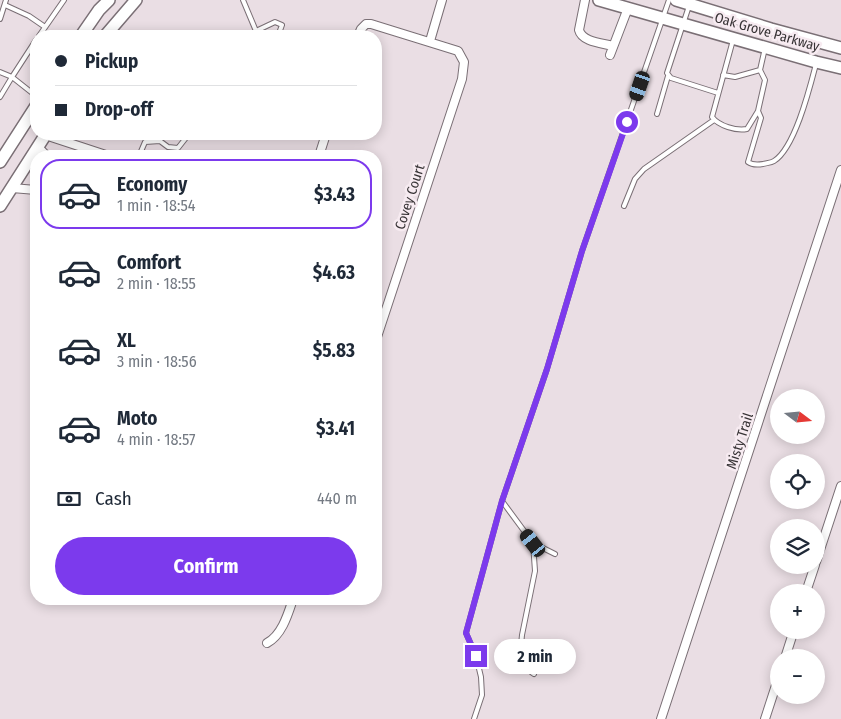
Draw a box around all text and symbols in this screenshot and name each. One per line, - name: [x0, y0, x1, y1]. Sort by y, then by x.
- street label: Oak Grove Parkway: [713, 9, 822, 55]
- text: Pickup: [85, 50, 138, 73]
- car: [628, 69, 651, 103]
- text: Drop-off: [85, 98, 153, 121]
- route start: [616, 111, 638, 133]
- street label: Covey Court: [391, 162, 429, 232]
- icon: car: [57, 172, 102, 217]
- text: Economy: [117, 173, 187, 196]
- text: $3.43: [314, 183, 355, 206]
- text: 1 min · 18:54: [117, 196, 195, 215]
- icon: car: [57, 250, 102, 295]
- text: Comfort: [117, 251, 181, 274]
- text: $4.63: [313, 261, 355, 284]
- text: 2 min · 18:55: [117, 274, 196, 293]
- icon: car: [57, 328, 102, 373]
- text: XL: [117, 329, 136, 352]
- text: $5.83: [313, 339, 355, 362]
- text: 3 min · 18:56: [117, 352, 197, 371]
- north arrow: [770, 389, 825, 444]
- map controls: [770, 389, 825, 704]
- icon: car: [57, 406, 102, 451]
- text: Moto: [117, 407, 157, 430]
- street label: Misty Trail: [723, 410, 757, 471]
- text: $3.41: [316, 417, 355, 440]
- text: 4 min · 18:57: [117, 430, 195, 449]
- button: locate: [770, 454, 825, 509]
- icon: cash: [55, 485, 83, 513]
- text: Cash: [95, 487, 132, 510]
- text: 440 m: [317, 489, 357, 508]
- button: layers: [770, 519, 825, 574]
- car: [517, 527, 548, 559]
- button: Confirm: [55, 537, 357, 595]
- button: +: [770, 584, 825, 639]
- callout: 2 min: [494, 638, 576, 674]
- route end: [465, 645, 487, 667]
- text: 2 min: [517, 647, 553, 666]
- button: −: [770, 649, 825, 704]

